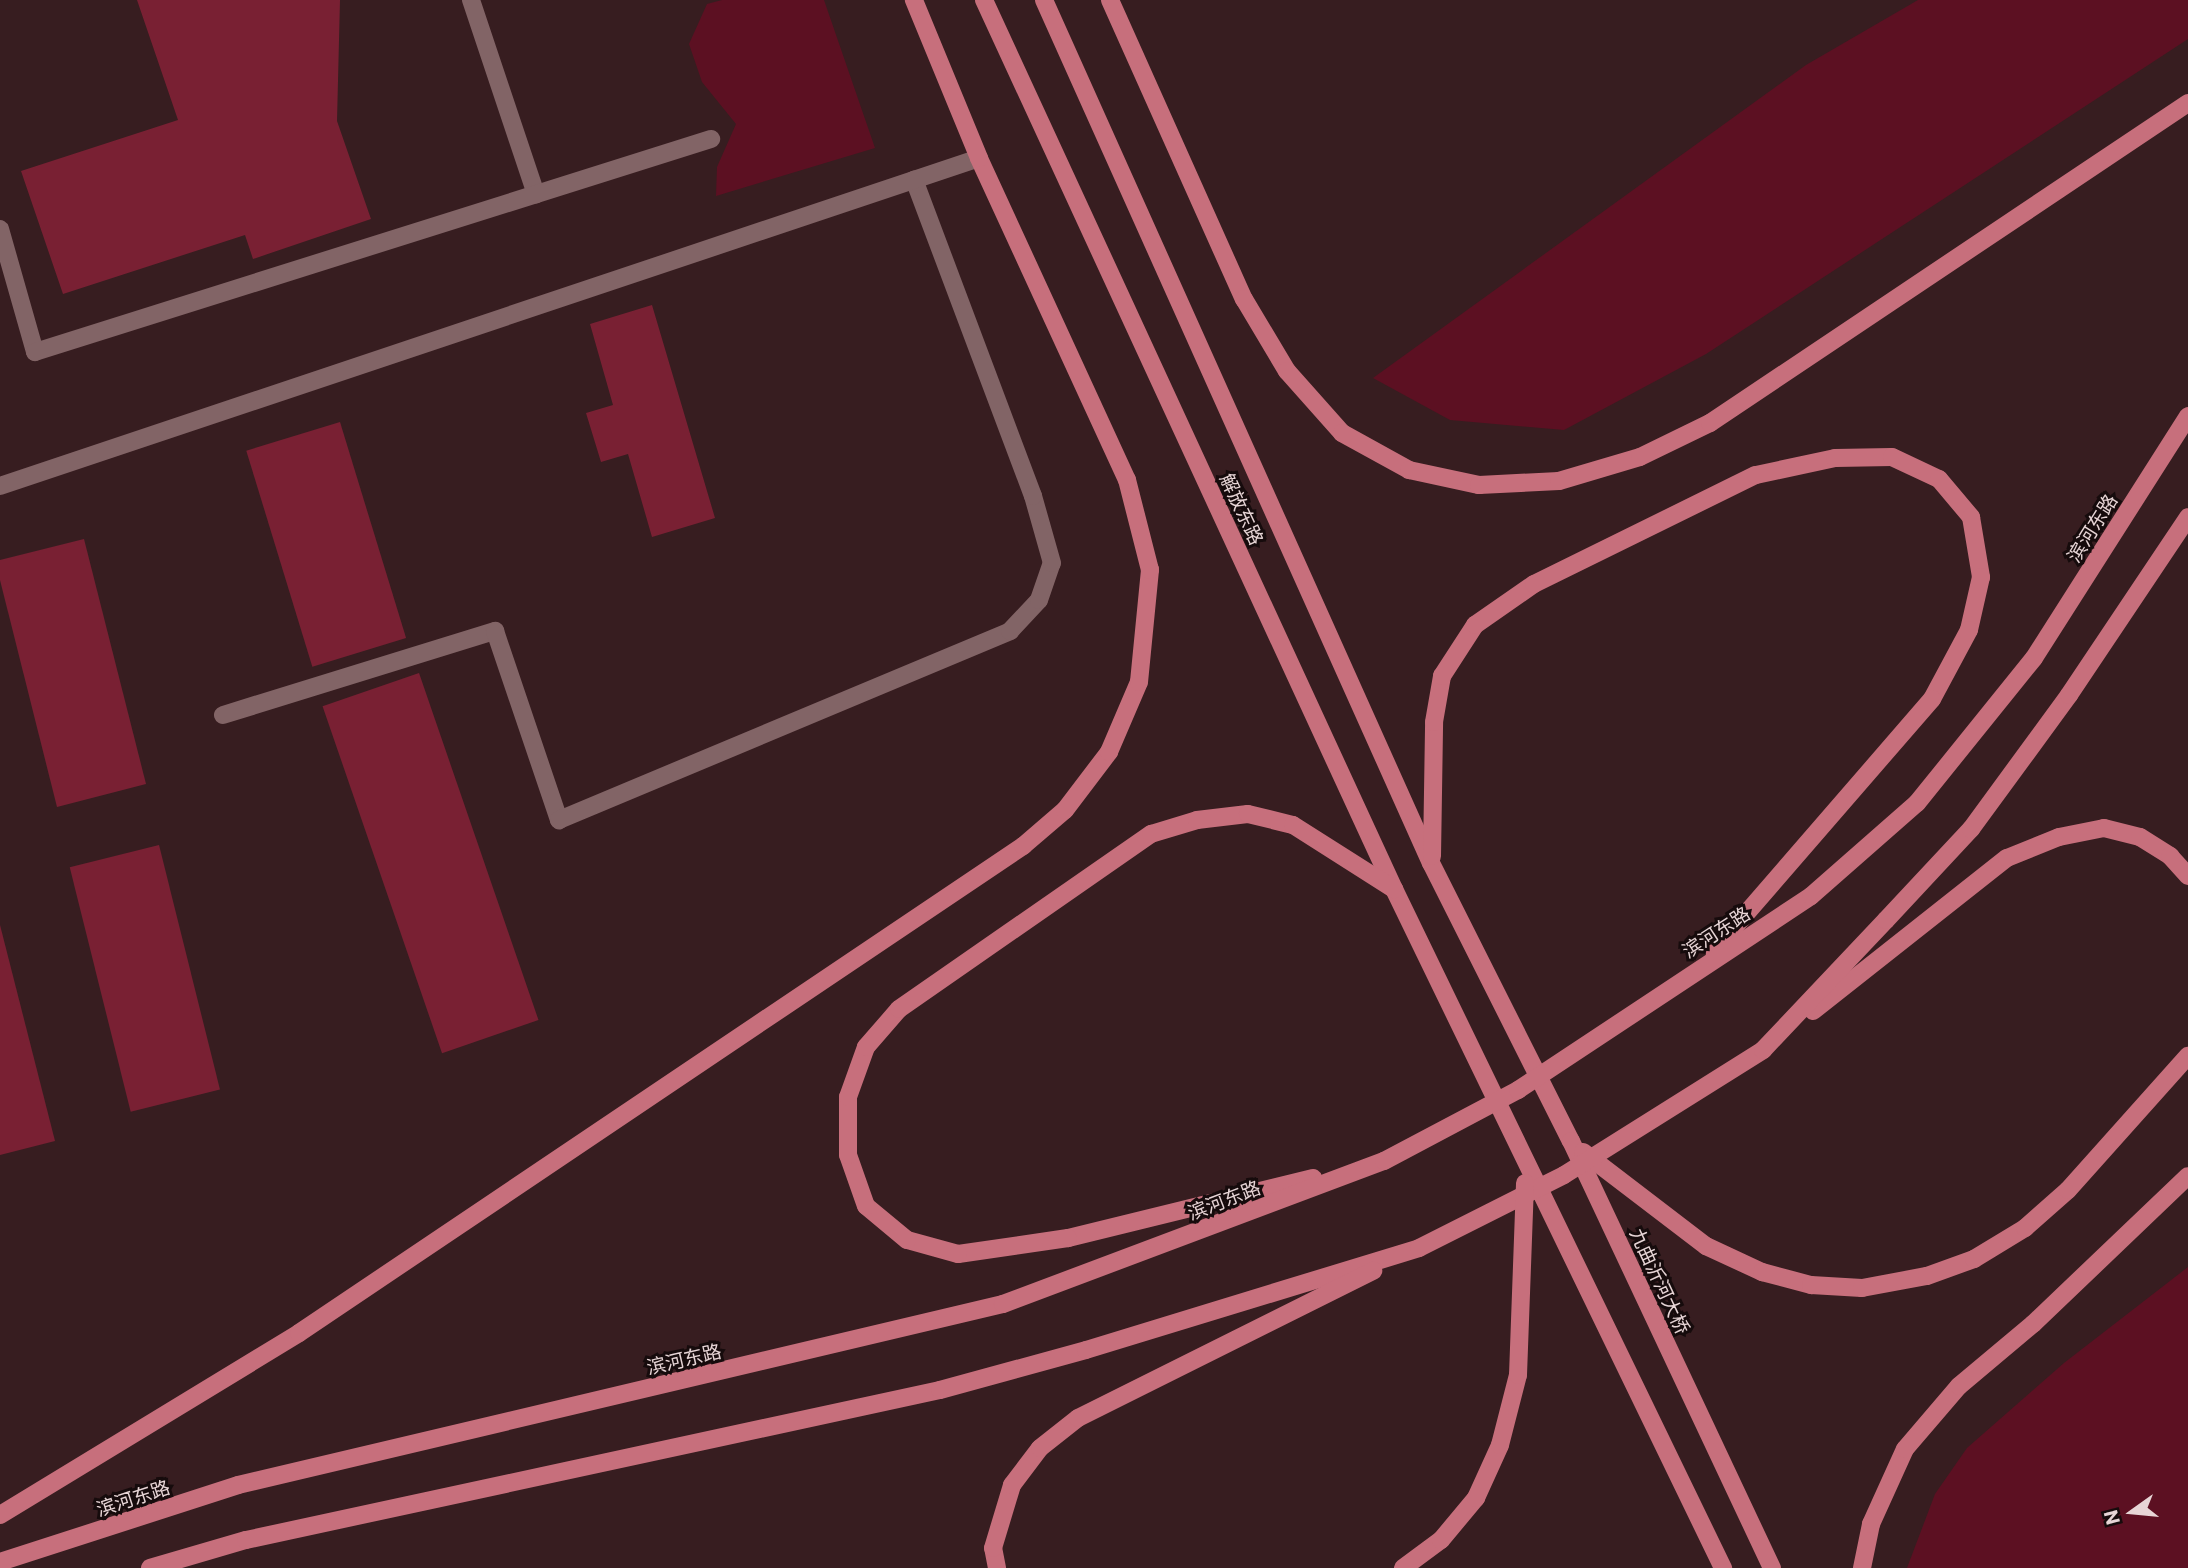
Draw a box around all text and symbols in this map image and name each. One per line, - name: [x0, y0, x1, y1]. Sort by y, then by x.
- street label: 解放东路: [1216, 470, 1268, 548]
- street label: 滨河东路: [2062, 490, 2122, 566]
- street label: 滨河东路: [1678, 902, 1754, 962]
- street label: 滨河东路: [1184, 1176, 1264, 1224]
- street label: 九曲沂河大桥: [1626, 1225, 1694, 1337]
- street label: 滨河东路: [644, 1339, 724, 1379]
- street label: 滨河东路: [93, 1475, 173, 1521]
- north arrow: [2097, 1477, 2167, 1547]
- text: N: [2098, 1508, 2124, 1527]

